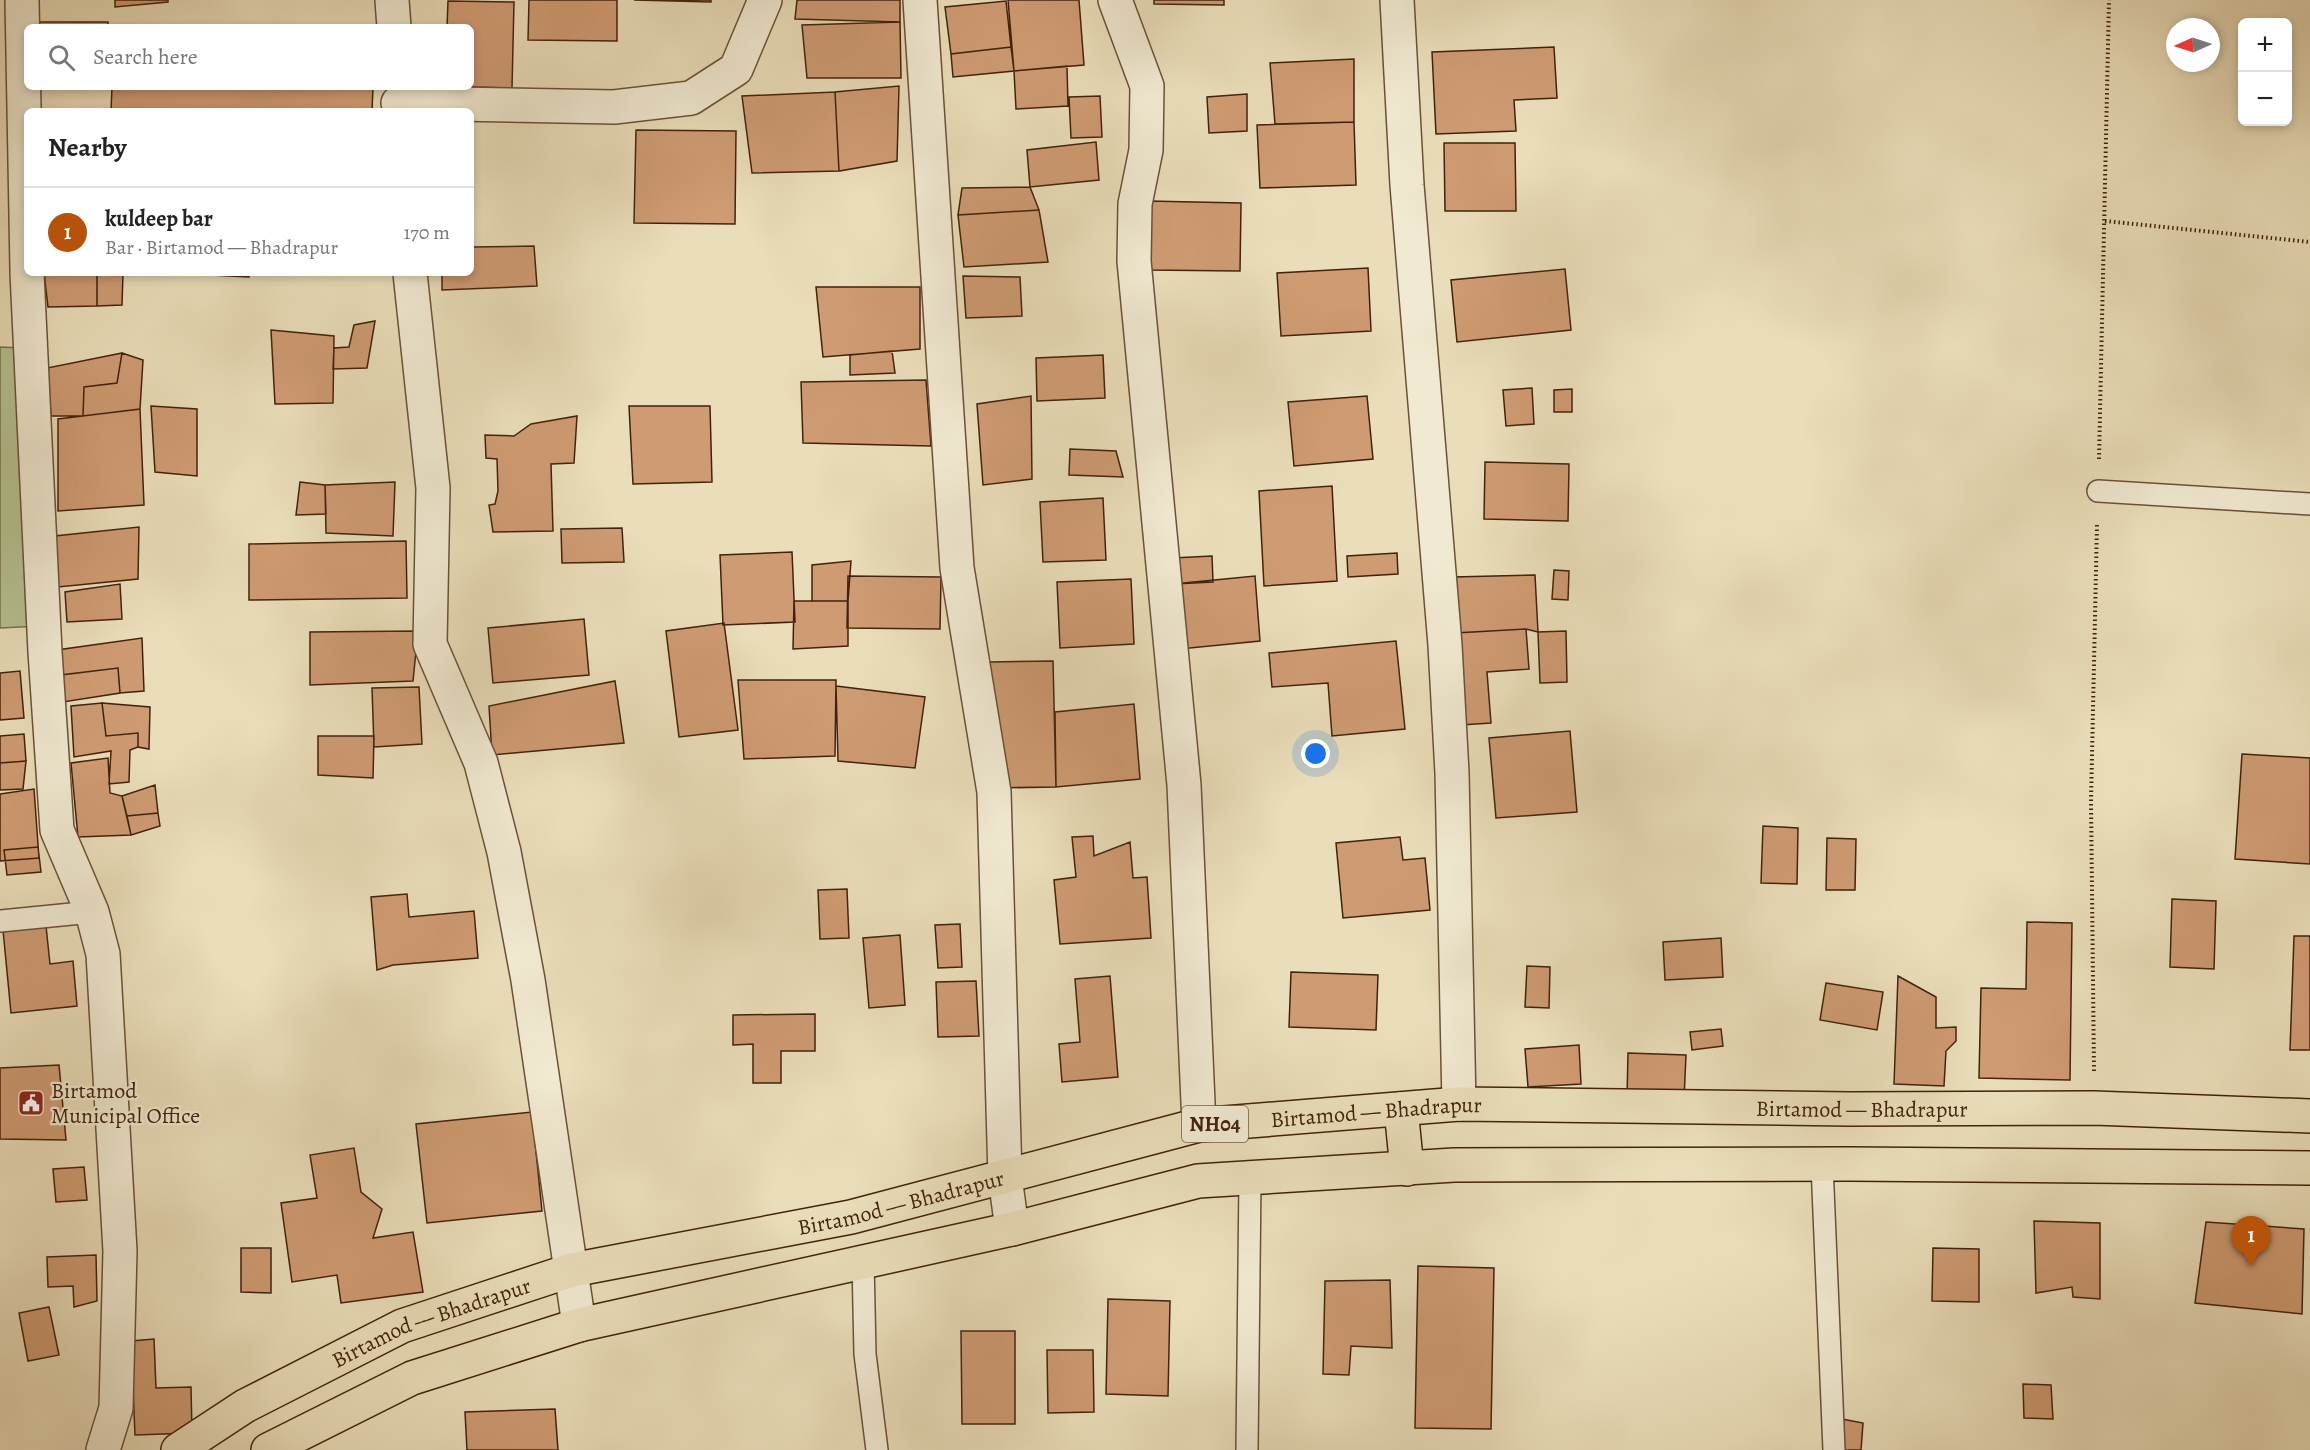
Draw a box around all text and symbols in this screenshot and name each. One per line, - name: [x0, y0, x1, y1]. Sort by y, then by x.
- north arrow: [2166, 18, 2220, 72]
- map controls: [2238, 18, 2292, 126]
- button: +: [2238, 18, 2292, 72]
- search box: [24, 24, 474, 90]
- icon: search: [45, 41, 78, 74]
- text: Search here: [93, 42, 198, 72]
- button: −: [2238, 72, 2292, 126]
- text: Nearby: [48, 130, 127, 165]
- text: kuldeep bar: [105, 204, 213, 234]
- text: 1: [64, 219, 71, 246]
- text: 170 m: [404, 219, 450, 246]
- text: Bar · Birtamod — Bhadrapur: [105, 234, 338, 261]
- your location: [1301, 739, 1330, 768]
- place label: Birtamod Municipal Office: [51, 1076, 200, 1131]
- public building icon: Birtamod Municipal Office: [16, 1088, 46, 1118]
- street label: Birtamod — Bhadrapur: [1269, 1090, 1482, 1135]
- street label: Birtamod — Bhadrapur: [1756, 1094, 1968, 1125]
- road number: NH04: [1182, 1106, 1248, 1142]
- street label: Birtamod — Bhadrapur: [795, 1163, 1007, 1243]
- pin: 1: [2232, 1216, 2270, 1266]
- street label: Birtamod — Bhadrapur: [327, 1271, 535, 1375]

